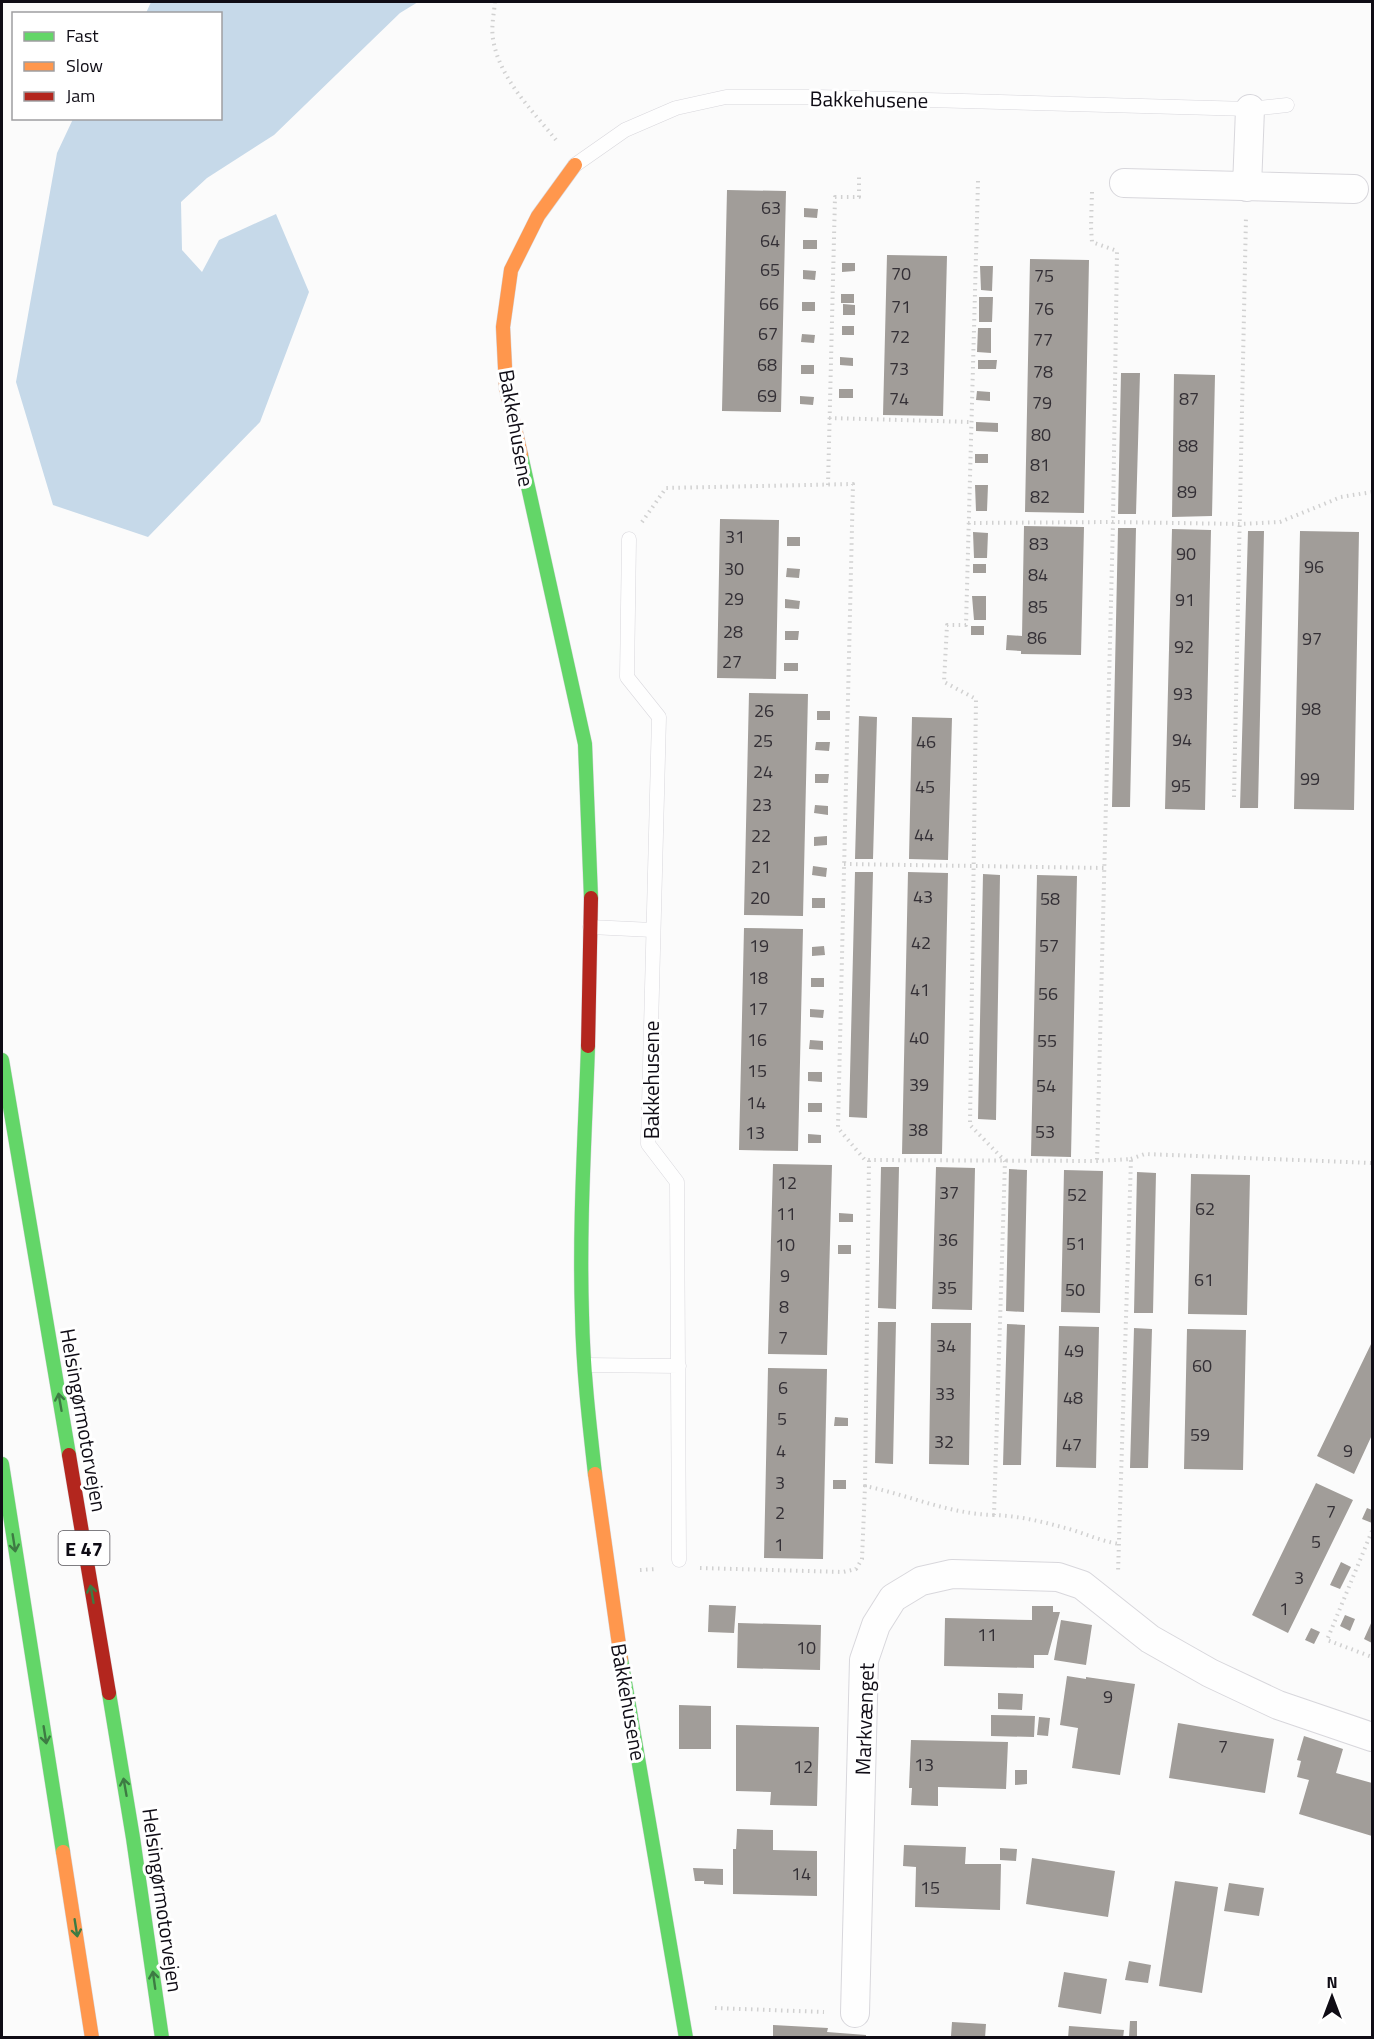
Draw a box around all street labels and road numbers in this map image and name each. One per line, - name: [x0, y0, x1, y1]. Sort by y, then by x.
- street label: Bakkehusene: [809, 82, 929, 116]
- street label: Bakkehusene: [491, 367, 543, 489]
- street label: Bakkehusene: [635, 1021, 667, 1139]
- street label: Helsingørmotorvejen: [52, 1326, 116, 1514]
- road number: E 47: [58, 1531, 110, 1565]
- street label: Bakkehusene: [603, 1641, 655, 1763]
- street label: Markvænget: [846, 1662, 882, 1776]
- street label: Helsingørmotorvejen: [134, 1806, 192, 1994]

